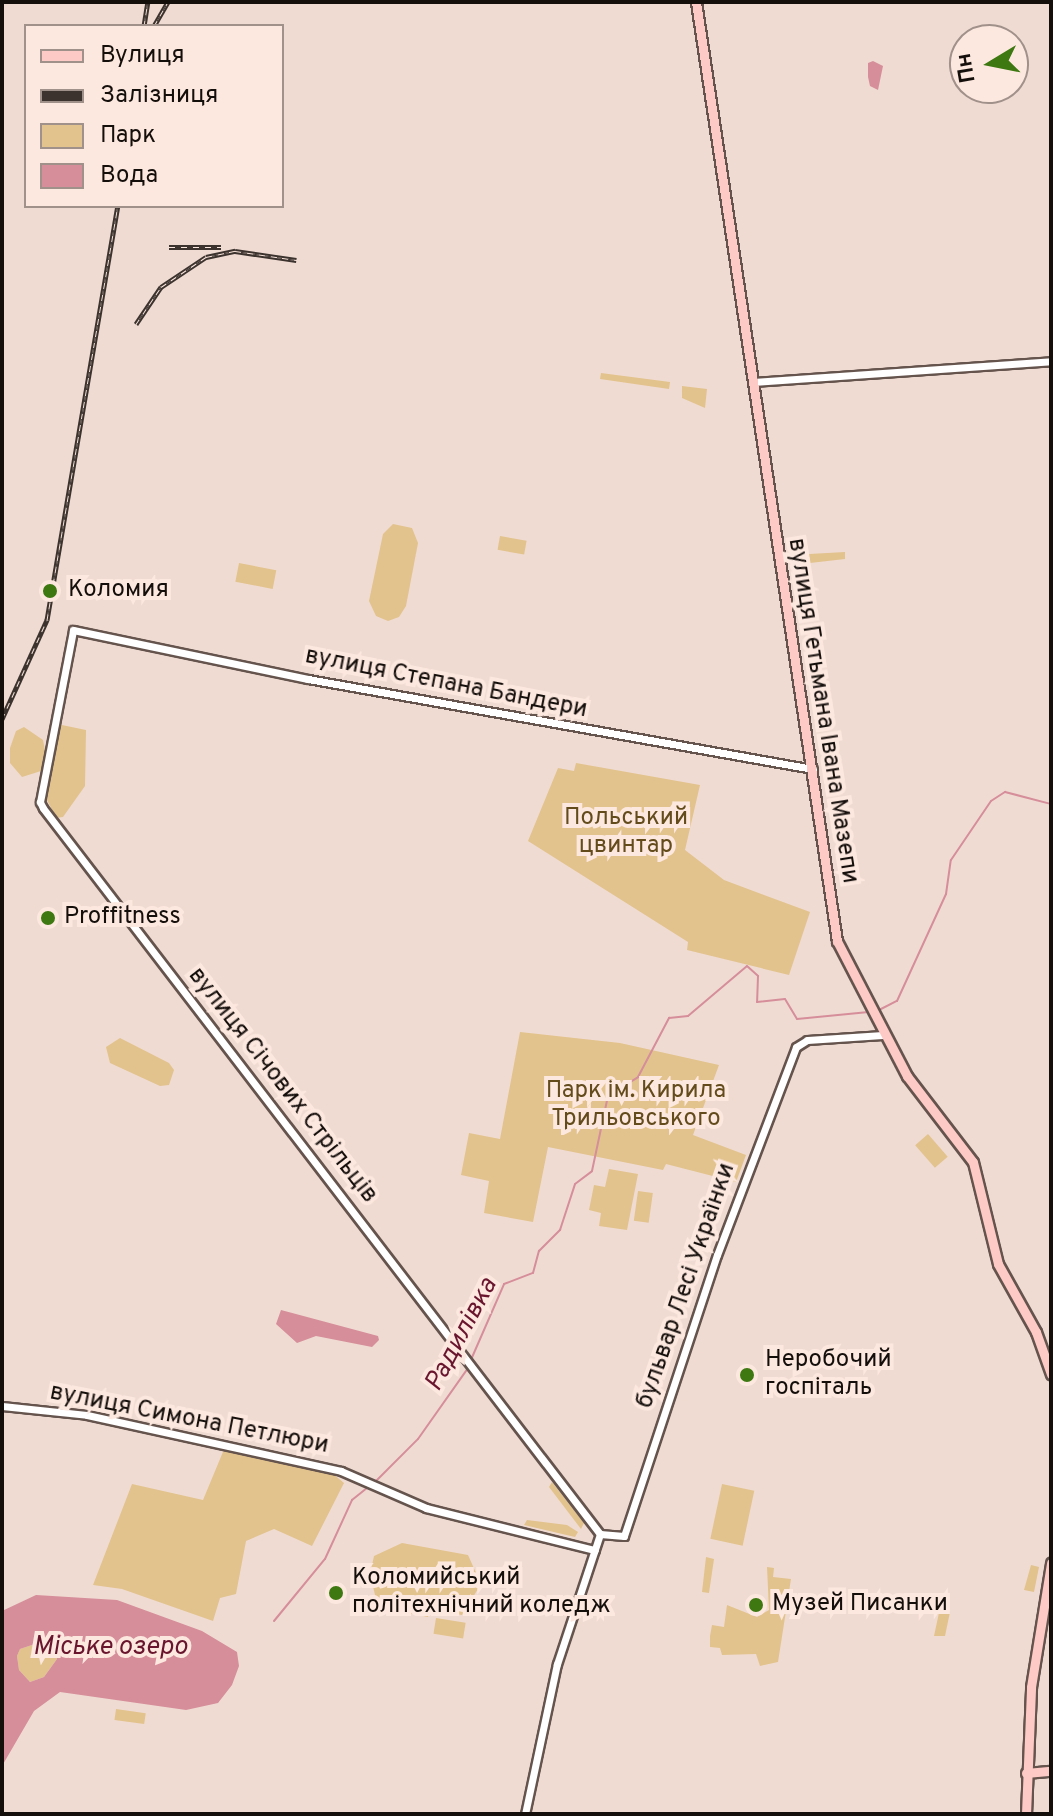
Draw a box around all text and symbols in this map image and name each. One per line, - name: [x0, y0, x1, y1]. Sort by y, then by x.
- legend: [24, 24, 284, 208]
- north arrow: [949, 24, 1029, 104]
- text: Вулиця: [100, 41, 184, 71]
- text: Пн: [951, 51, 983, 85]
- text: Залізниця: [100, 81, 218, 111]
- text: Парк: [100, 121, 156, 151]
- text: Вода: [100, 161, 158, 191]
- street label: вулиця Гетьмана Івана Мазепи: [780, 536, 864, 886]
- place label: Коломия: [68, 577, 169, 605]
- marker: Коломия: [39, 580, 61, 602]
- street label: вулиця Степана Бандери: [302, 642, 590, 726]
- park label: Польський цвинтар: [564, 805, 688, 861]
- place label: Proffitness: [64, 904, 181, 932]
- marker: Proffitness: [39, 909, 57, 927]
- street label: вулиця Січових Стрільців: [181, 962, 383, 1210]
- park label: Парк ім. Кирила Трильовського: [546, 1078, 726, 1134]
- street label: бульвар Лесі Українки: [631, 1160, 743, 1412]
- water label: Радилівка: [419, 1273, 505, 1397]
- place label: Неробочий госпіталь: [765, 1347, 892, 1403]
- marker: Неробочий госпіталь: [736, 1364, 758, 1386]
- street label: вулиця Симона Петлюри: [47, 1379, 331, 1461]
- place label: Коломийський політехнічний коледж: [352, 1565, 611, 1621]
- marker: Коломийський політехнічний коледж: [327, 1584, 345, 1602]
- place label: Музей Писанки: [772, 1591, 948, 1619]
- marker: Музей Писанки: [747, 1596, 765, 1614]
- water label: Міське озеро: [33, 1632, 187, 1664]

